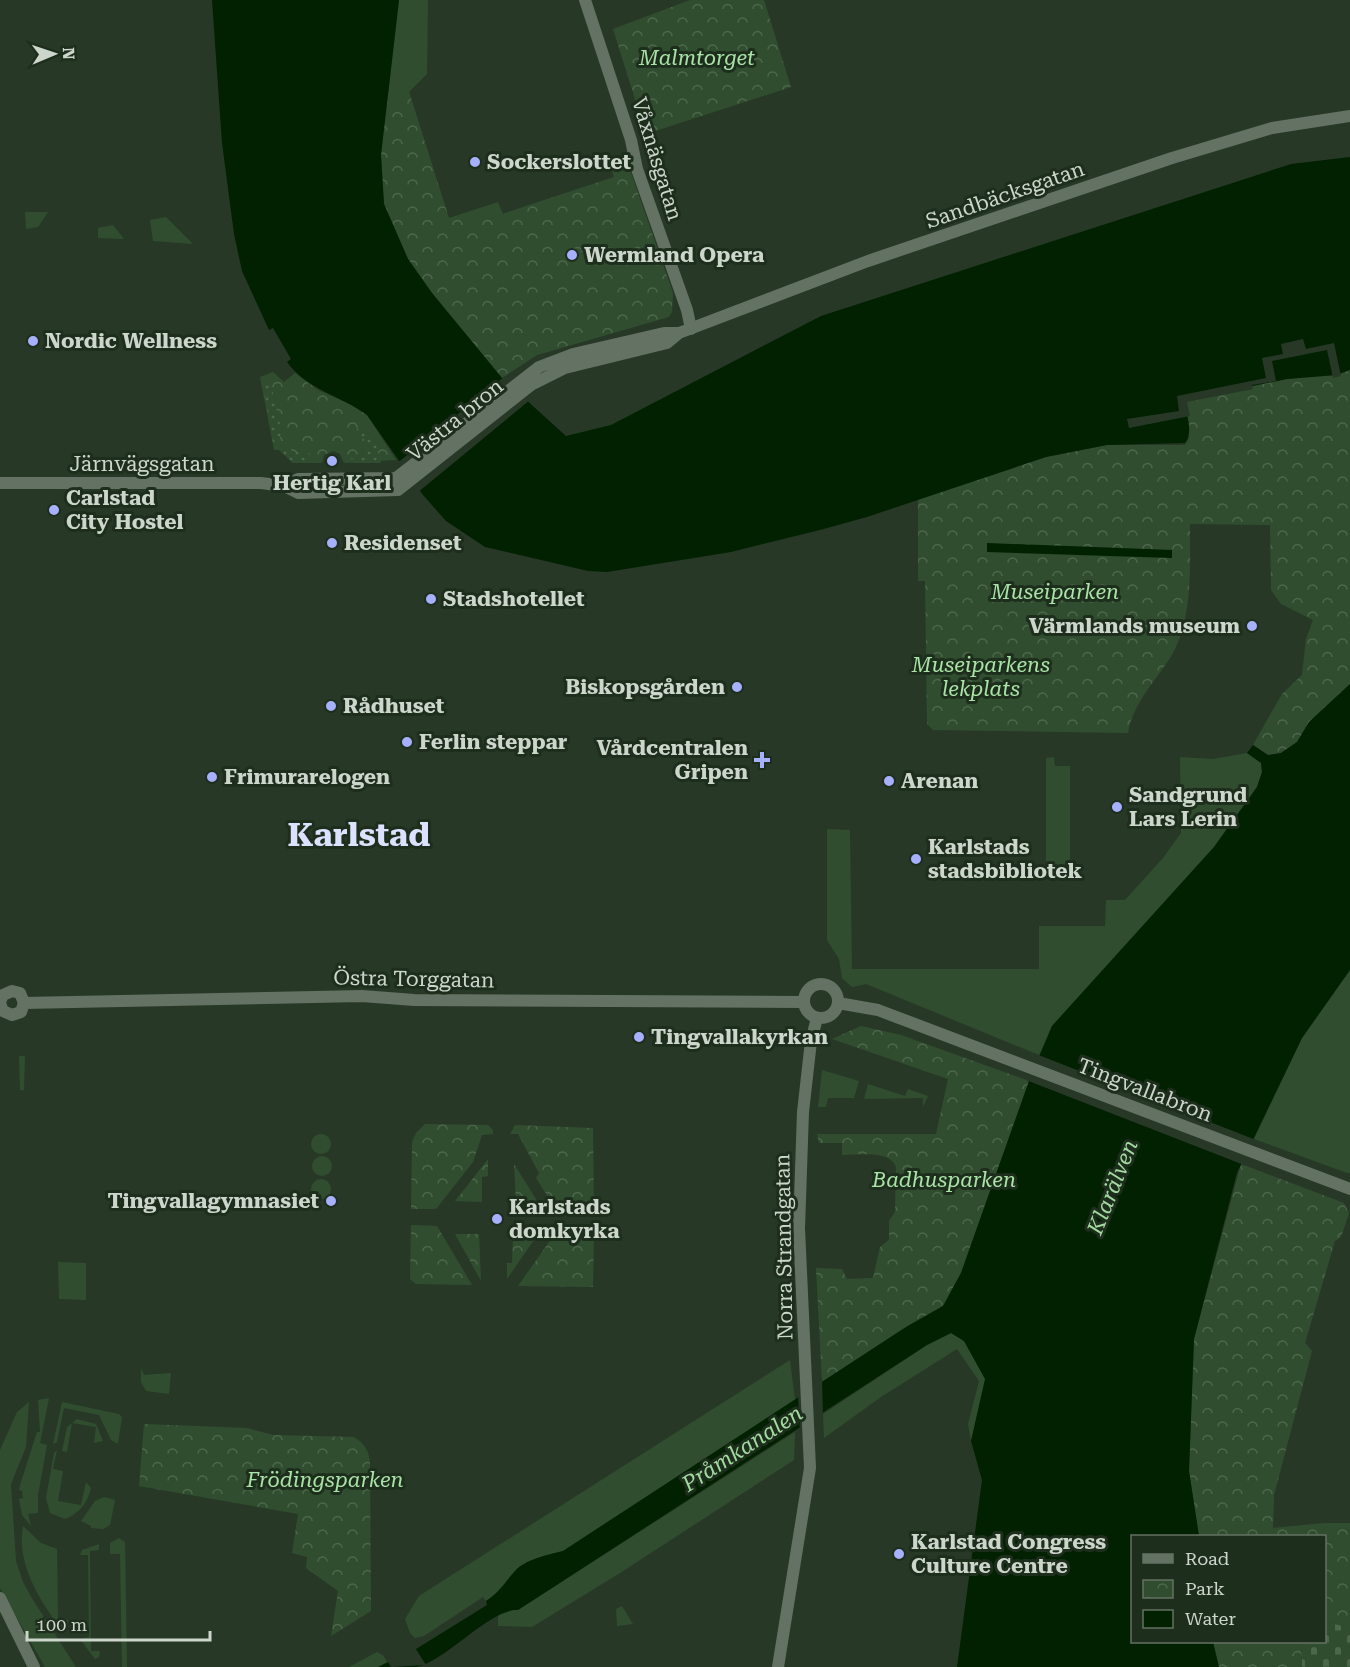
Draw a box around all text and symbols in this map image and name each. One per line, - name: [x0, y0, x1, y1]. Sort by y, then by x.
- north arrow: [24, 24, 84, 84]
- park label: Malmtorget: [638, 46, 755, 70]
- text: N: [59, 47, 78, 60]
- street label: Våxnäsgatan: [627, 95, 687, 224]
- place label: Sockerslottet: [487, 150, 632, 174]
- marker: Sockerslottet: [468, 155, 482, 169]
- street label: Sandbäcksgatan: [922, 156, 1088, 233]
- place label: Wermland Opera: [584, 243, 765, 267]
- marker: Wermland Opera: [565, 248, 579, 262]
- place label: Nordic Wellness: [45, 329, 217, 353]
- marker: Nordic Wellness: [26, 334, 40, 348]
- street label: Västra bron: [402, 374, 508, 466]
- street label: Järnvägsgatan: [69, 452, 215, 476]
- marker: Hertig Karl: [325, 454, 339, 468]
- place label: Hertig Karl: [273, 471, 391, 495]
- place label: Carlstad City Hostel: [66, 486, 183, 534]
- marker: Carlstad City Hostel: [47, 503, 61, 517]
- place label: Residenset: [344, 531, 462, 555]
- marker: Residenset: [325, 536, 339, 550]
- park label: Museiparken: [990, 580, 1119, 604]
- place label: Stadshotellet: [443, 587, 585, 611]
- marker: Stadshotellet: [424, 592, 438, 606]
- place label: Värmlands museum: [1029, 614, 1240, 638]
- marker: Värmlands museum: [1245, 619, 1259, 633]
- park label: Museiparkens lekplats: [911, 653, 1050, 701]
- place label: Biskopsgården: [565, 675, 725, 699]
- marker: Biskopsgården: [730, 680, 744, 694]
- place label: Rådhuset: [343, 694, 445, 718]
- marker: Rådhuset: [324, 699, 338, 713]
- place label: Ferlin steppar: [419, 730, 568, 754]
- marker: Ferlin steppar: [400, 735, 414, 749]
- place label: Vårdcentralen Gripen: [597, 736, 748, 784]
- marker: Vårdcentralen Gripen: [753, 751, 771, 769]
- place label: Frimurarelogen: [224, 765, 390, 789]
- place label: Arenan: [901, 769, 978, 793]
- marker: Frimurarelogen: [205, 770, 219, 784]
- marker: Arenan: [882, 774, 896, 788]
- place label: Sandgrund Lars Lerin: [1129, 783, 1247, 831]
- marker: Sandgrund Lars Lerin: [1110, 800, 1124, 814]
- district label: Karlstad: [288, 815, 430, 854]
- place label: Karlstads stadsbibliotek: [928, 835, 1082, 883]
- marker: Karlstads stadsbibliotek: [909, 852, 923, 866]
- street label: Östra Torggatan: [333, 965, 495, 992]
- place label: Tingvallakyrkan: [651, 1025, 828, 1049]
- marker: Tingvallakyrkan: [632, 1030, 646, 1044]
- street label: Tingvallabron: [1074, 1053, 1216, 1127]
- water label: Klarälven: [1082, 1136, 1143, 1239]
- street label: Norra Strandgatan: [770, 1153, 798, 1340]
- park label: Badhusparken: [871, 1168, 1016, 1192]
- place label: Tingvallagymnasiet: [107, 1189, 319, 1213]
- marker: Tingvallagymnasiet: [324, 1194, 338, 1208]
- place label: Karlstads domkyrka: [509, 1195, 620, 1243]
- marker: Karlstads domkyrka: [490, 1212, 504, 1226]
- water label: Pråmkanalen: [677, 1400, 807, 1497]
- park label: Frödingsparken: [246, 1468, 404, 1492]
- place label: Karlstad Congress Culture Centre: [911, 1530, 1106, 1578]
- legend: [1131, 1535, 1326, 1643]
- marker: Karlstad Congress Culture Centre: [892, 1547, 906, 1561]
- text: Road: [1185, 1548, 1230, 1569]
- text: Park: [1185, 1578, 1225, 1599]
- scale bar: [27, 1604, 210, 1642]
- text: Water: [1185, 1608, 1236, 1629]
- text: 100 m: [36, 1614, 87, 1635]

